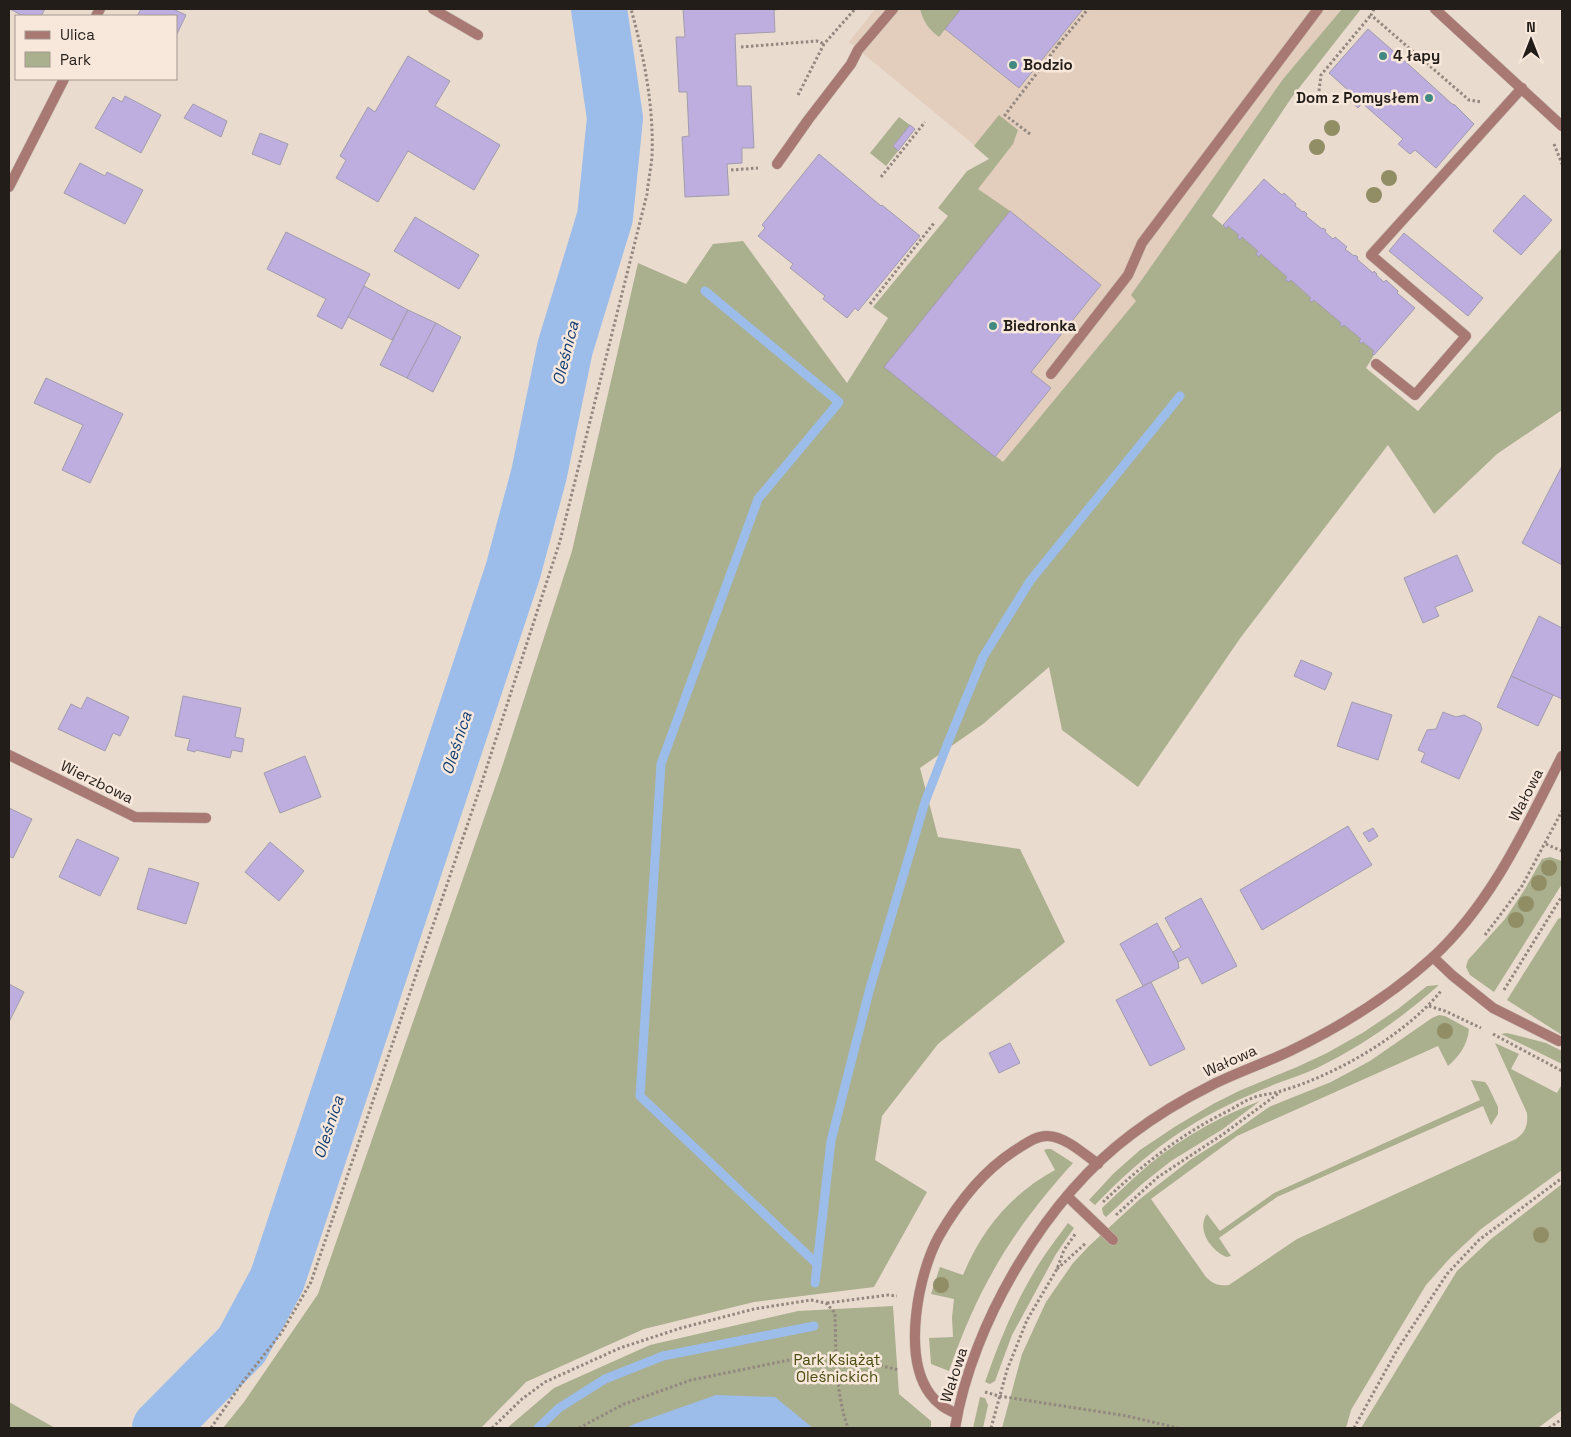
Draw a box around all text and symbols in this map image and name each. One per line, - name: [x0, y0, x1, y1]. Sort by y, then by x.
- legend: [15, 15, 178, 80]
- north arrow: [1506, 15, 1556, 65]
- text: N: [1526, 18, 1536, 36]
- text: Ulica: [60, 25, 95, 44]
- place label: 4 łapy: [1393, 46, 1440, 65]
- text: Park: [60, 50, 91, 69]
- marker: 4 łapy: [1377, 50, 1389, 62]
- place label: Bodzio: [1023, 55, 1073, 74]
- marker: Bodzio: [1007, 59, 1019, 71]
- place label: Dom z Pomysłem: [1296, 88, 1419, 107]
- marker: Dom z Pomysłem: [1423, 92, 1435, 104]
- place label: Biedronka: [1003, 316, 1077, 335]
- water label: Oleśnica: [547, 318, 584, 387]
- marker: Biedronka: [987, 320, 999, 332]
- water label: Oleśnica: [436, 708, 477, 777]
- street label: Wierzbowa: [58, 756, 137, 807]
- street label: Wałowa: [1504, 765, 1547, 824]
- street label: Wałowa: [1200, 1040, 1260, 1081]
- water label: Oleśnica: [308, 1092, 349, 1161]
- street label: Wałowa: [936, 1345, 971, 1405]
- park label: Park Książąt Oleśnickich: [793, 1350, 881, 1386]

